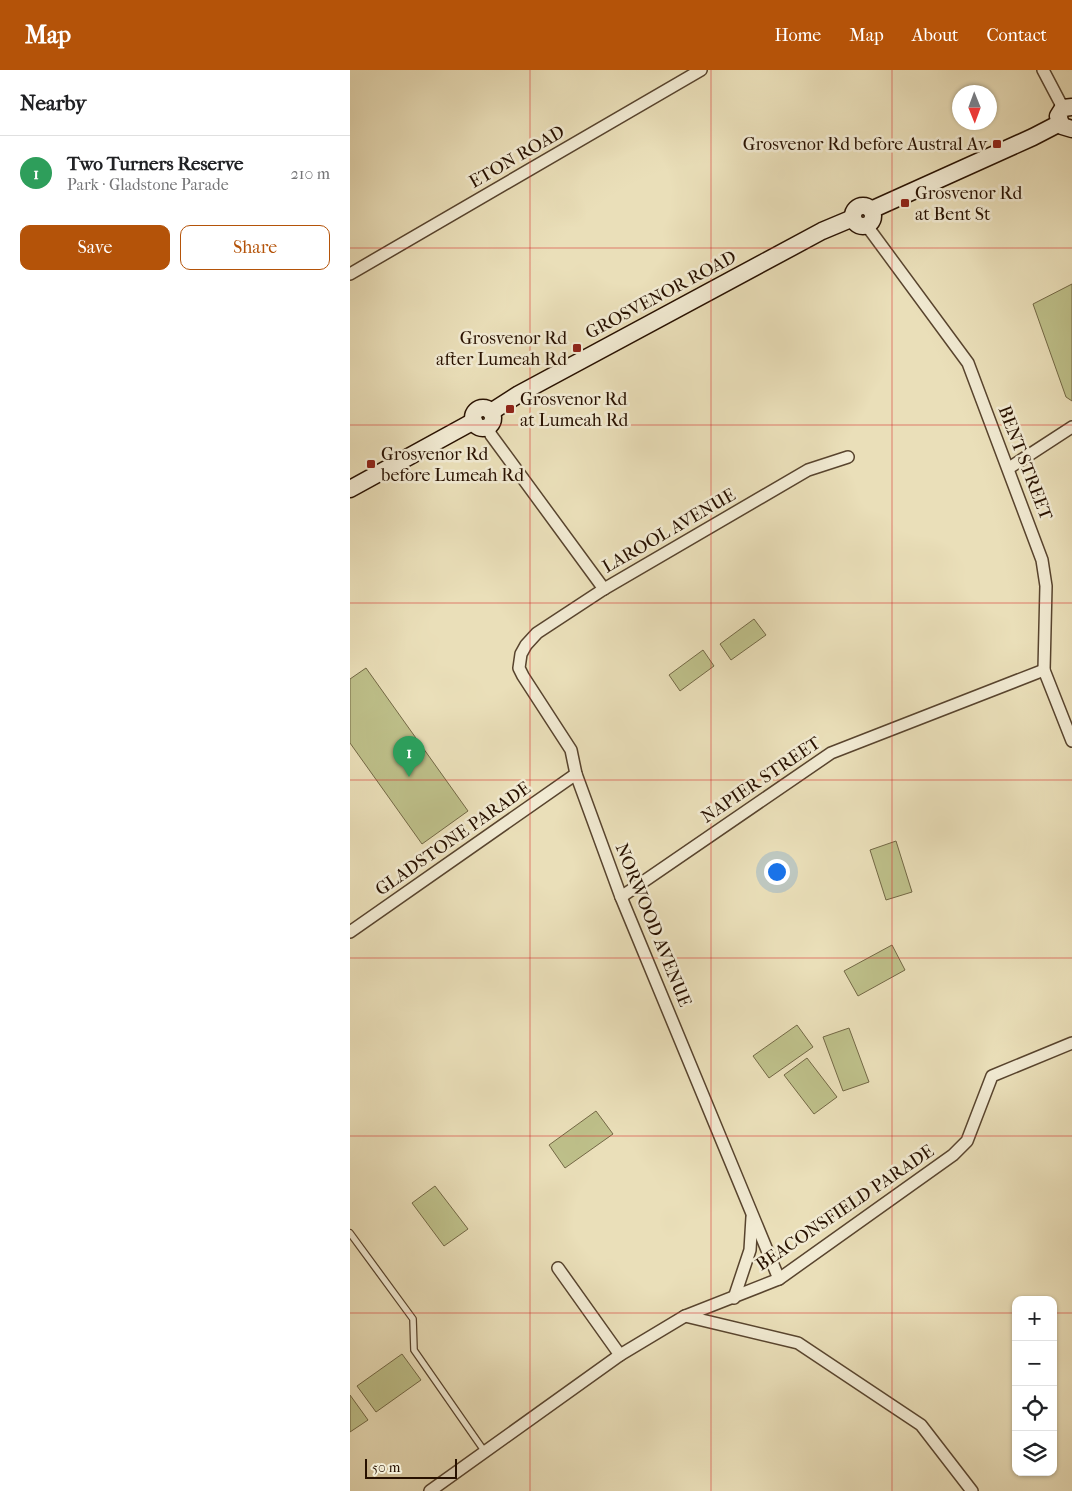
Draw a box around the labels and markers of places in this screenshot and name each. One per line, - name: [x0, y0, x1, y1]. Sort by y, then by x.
- place label: Grosvenor Rd before Austral Av: [743, 134, 988, 155]
- marker: Grosvenor Rd before Austral Av: [991, 138, 1003, 150]
- place label: Grosvenor Rd at Bent St: [915, 183, 1022, 225]
- marker: Grosvenor Rd at Bent St: [899, 197, 911, 209]
- place label: Grosvenor Rd after Lumeah Rd: [436, 328, 567, 370]
- marker: Grosvenor Rd after Lumeah Rd: [571, 342, 583, 354]
- place label: Grosvenor Rd at Lumeah Rd: [520, 389, 629, 431]
- marker: Grosvenor Rd at Lumeah Rd: [504, 403, 516, 415]
- place label: Grosvenor Rd before Lumeah Rd: [380, 444, 524, 486]
- marker: Grosvenor Rd before Lumeah Rd: [365, 458, 377, 470]
- pin: 1: [393, 736, 425, 777]

